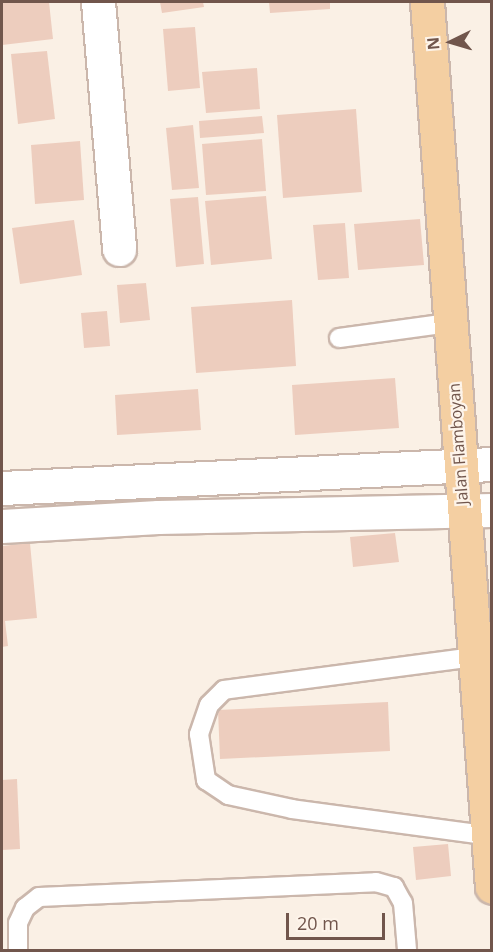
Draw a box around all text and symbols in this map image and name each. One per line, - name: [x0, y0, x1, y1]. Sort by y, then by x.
- north arrow: [421, 12, 481, 72]
- text: N: [422, 36, 445, 51]
- street label: Jalan Flamboyan: [444, 382, 472, 506]
- scale bar: [289, 901, 388, 939]
- text: 20 m: [297, 911, 339, 935]

